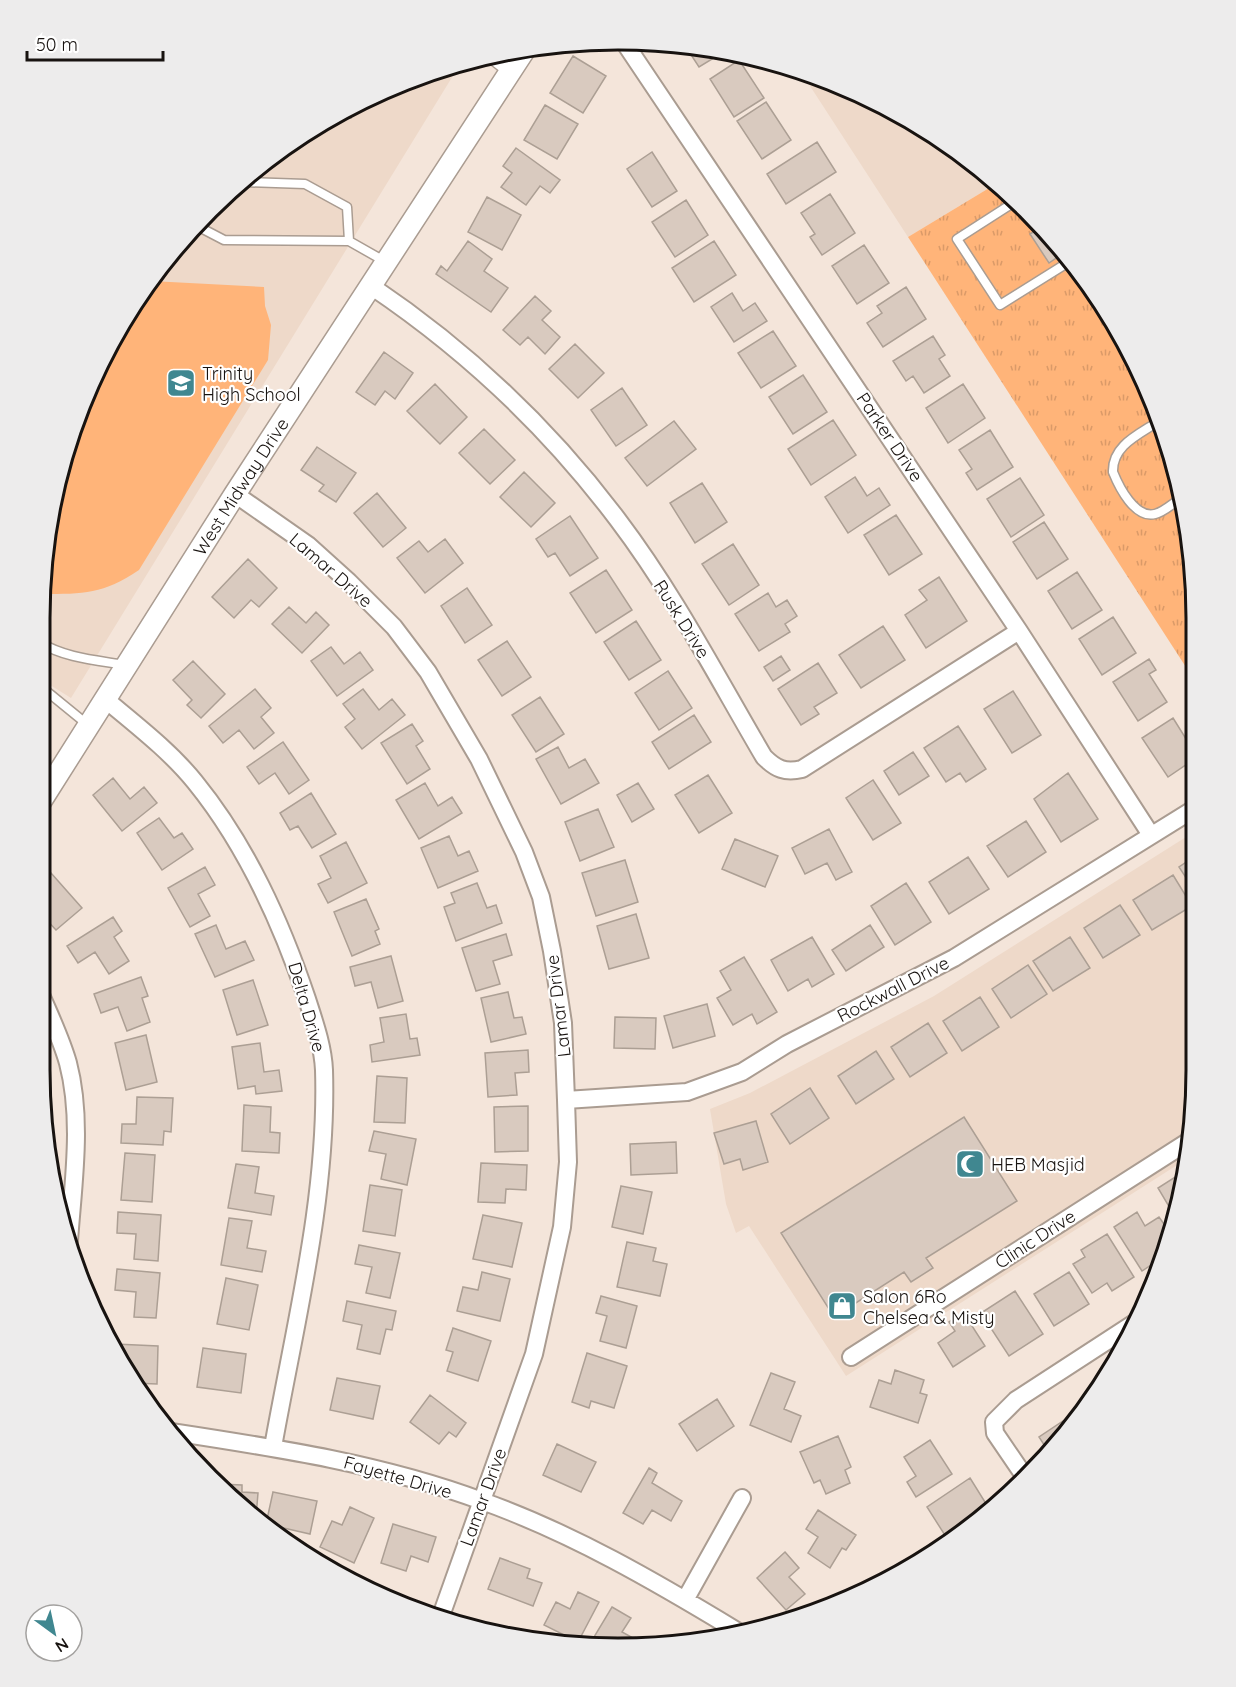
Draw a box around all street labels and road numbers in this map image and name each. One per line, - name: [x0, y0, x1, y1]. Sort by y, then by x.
- street label: Parker Drive: [852, 388, 928, 486]
- street label: West Midway Drive: [188, 413, 293, 560]
- street label: Lamar Drive: [285, 528, 377, 612]
- street label: Rusk Drive: [649, 575, 715, 663]
- street label: Rockwall Drive: [833, 951, 953, 1027]
- street label: Lamar Drive: [540, 953, 576, 1059]
- street label: Delta Drive: [283, 959, 331, 1055]
- street label: Clinic Drive: [990, 1204, 1080, 1274]
- street label: Lamar Drive: [455, 1445, 511, 1549]
- street label: Fayette Drive: [341, 1451, 455, 1503]

